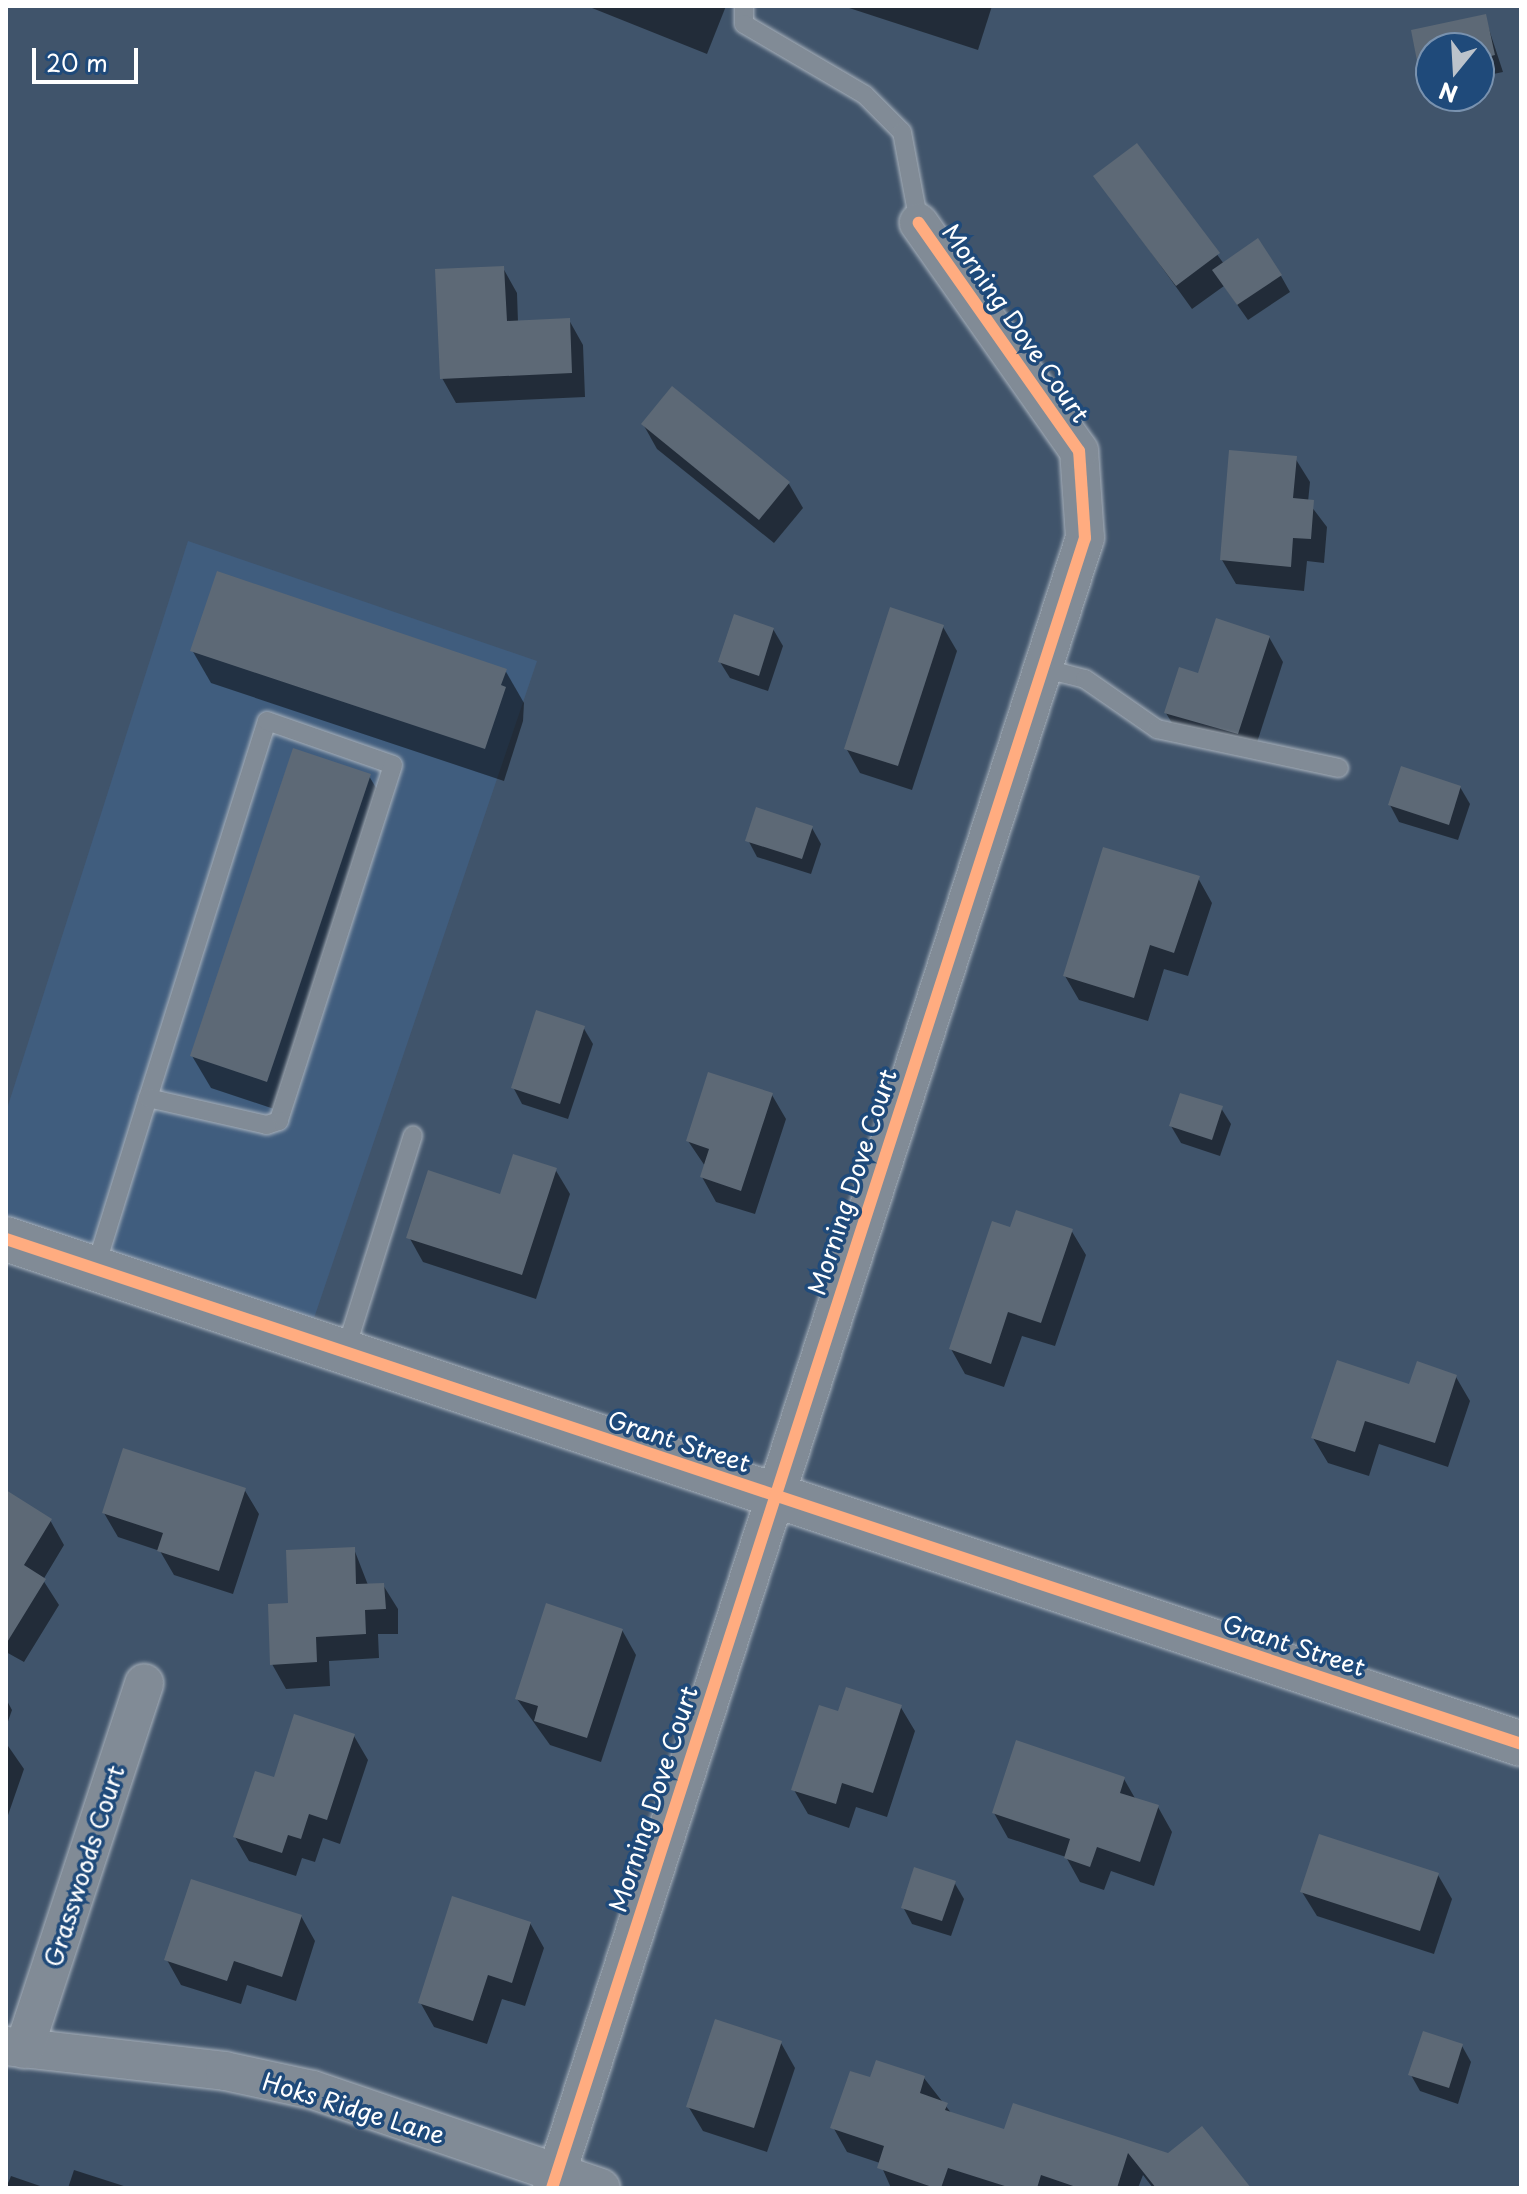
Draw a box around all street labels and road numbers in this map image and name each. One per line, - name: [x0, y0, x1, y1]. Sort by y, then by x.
- street label: Morning Dove Court: [937, 218, 1095, 428]
- street label: Morning Dove Court: [802, 1066, 902, 1298]
- street label: Grant Street: [604, 1404, 754, 1478]
- street label: Grant Street: [1219, 1608, 1369, 1682]
- street label: Morning Dove Court: [603, 1683, 703, 1915]
- street label: Grasswoods Court: [38, 1761, 130, 1971]
- street label: Hoks Ridge Lane: [258, 2066, 450, 2150]

